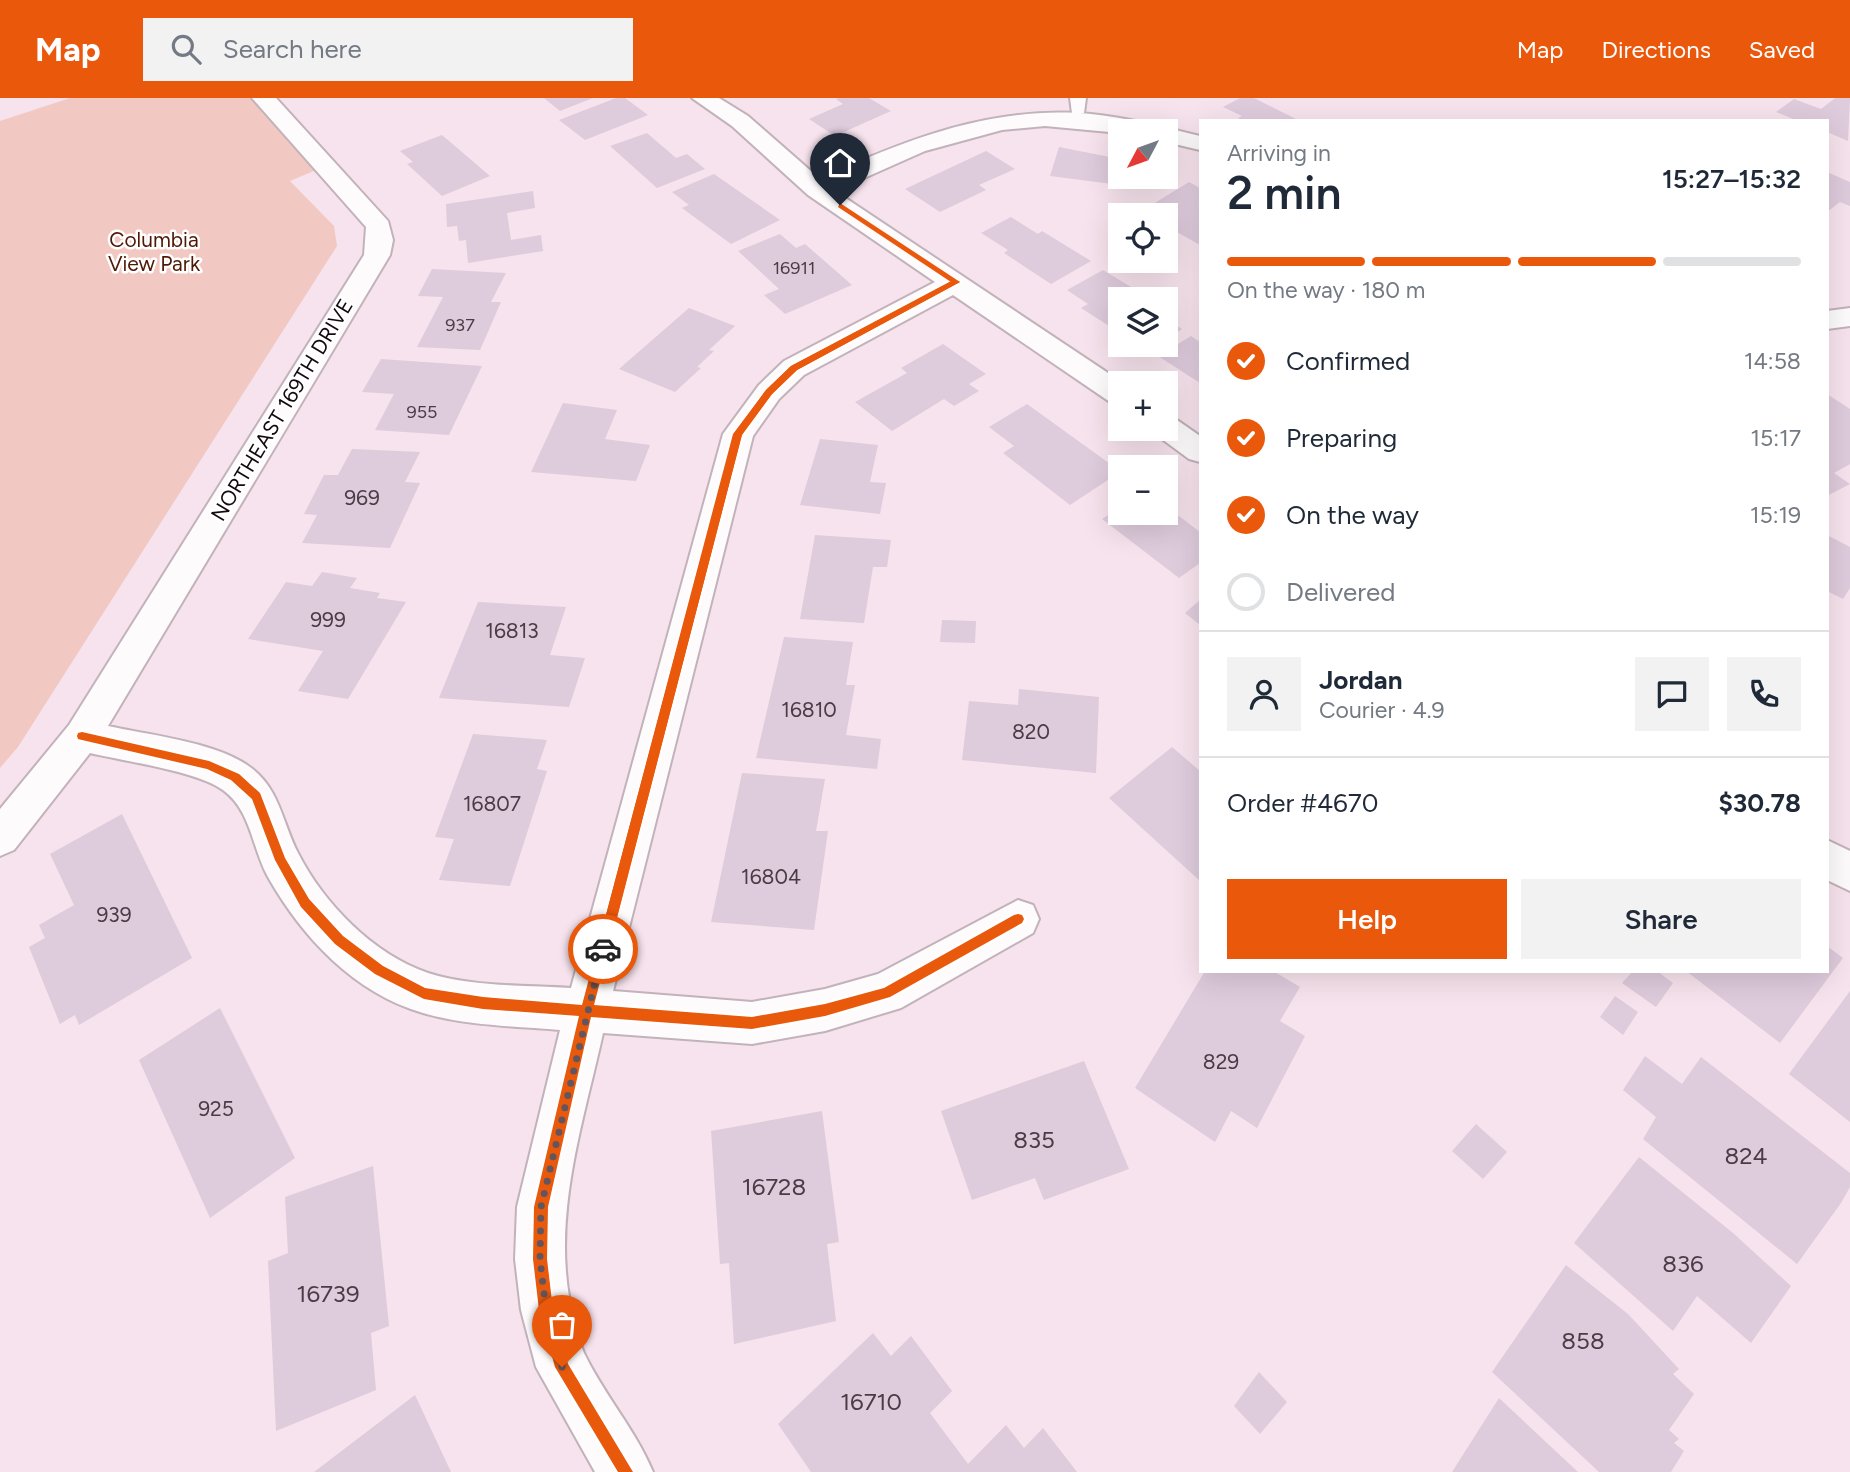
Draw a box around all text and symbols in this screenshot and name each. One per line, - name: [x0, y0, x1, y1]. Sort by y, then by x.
- search box: [143, 18, 633, 81]
- text: Map: [35, 30, 101, 69]
- icon: search: [167, 30, 205, 68]
- text: Search here: [223, 33, 362, 65]
- text: Map: [1517, 35, 1563, 64]
- text: Directions: [1601, 35, 1711, 64]
- text: Saved: [1749, 35, 1815, 64]
- north arrow: [1108, 119, 1178, 189]
- map controls: [1108, 119, 1178, 525]
- pin: [810, 133, 870, 205]
- text: Arriving in: [1227, 139, 1331, 167]
- icon: home: [821, 144, 859, 182]
- text: 15:27–15:32: [1662, 163, 1801, 195]
- text: 2 min: [1227, 165, 1342, 221]
- button: locate: [1108, 203, 1178, 273]
- park label: Columbia View Park: [108, 227, 201, 276]
- house number: 16911: [773, 257, 815, 279]
- text: On the way · 180 m: [1227, 276, 1425, 304]
- button: layers: [1108, 287, 1178, 357]
- street label: NORTHEAST 169TH DRIVE: [205, 294, 358, 525]
- house number: 937: [445, 314, 475, 336]
- icon: check: [1227, 342, 1265, 380]
- text: Confirmed: [1286, 345, 1410, 377]
- text: 14:58: [1744, 347, 1801, 375]
- button: +: [1108, 371, 1178, 441]
- house number: 955: [407, 401, 437, 423]
- icon: check: [1227, 419, 1265, 457]
- text: Preparing: [1286, 422, 1397, 454]
- text: 15:17: [1751, 424, 1801, 452]
- button: −: [1108, 455, 1178, 525]
- house number: 969: [344, 485, 380, 510]
- icon: check: [1227, 496, 1265, 534]
- text: On the way: [1286, 499, 1419, 531]
- text: 15:19: [1750, 501, 1801, 529]
- text: Delivered: [1286, 576, 1395, 608]
- house number: 999: [310, 607, 346, 632]
- house number: 16813: [485, 618, 539, 643]
- button: person: [1227, 657, 1301, 731]
- button: chat: [1635, 657, 1709, 731]
- button: phone: [1727, 657, 1801, 731]
- text: Jordan: [1319, 664, 1402, 696]
- text: Courier · 4.9: [1319, 696, 1445, 724]
- house number: 16810: [781, 697, 837, 722]
- house number: 820: [1012, 719, 1050, 744]
- text: Order #4670: [1227, 787, 1378, 819]
- text: $30.78: [1718, 787, 1801, 819]
- house number: 16807: [463, 791, 521, 816]
- house number: 16804: [741, 864, 801, 889]
- button: Help: [1227, 879, 1507, 959]
- button: Share: [1521, 879, 1801, 959]
- house number: 939: [96, 902, 132, 927]
- courier: [568, 914, 638, 984]
- icon: car: [584, 930, 622, 968]
- house number: 829: [1203, 1049, 1239, 1074]
- house number: 925: [198, 1096, 234, 1121]
- house number: 835: [1013, 1125, 1055, 1154]
- house number: 824: [1724, 1141, 1768, 1170]
- house number: 16728: [742, 1172, 806, 1201]
- house number: 836: [1662, 1249, 1704, 1278]
- house number: 16739: [296, 1279, 360, 1308]
- pin: [532, 1295, 592, 1367]
- icon: bag: [543, 1306, 581, 1344]
- house number: 858: [1561, 1326, 1605, 1355]
- house number: 16710: [840, 1387, 902, 1416]

